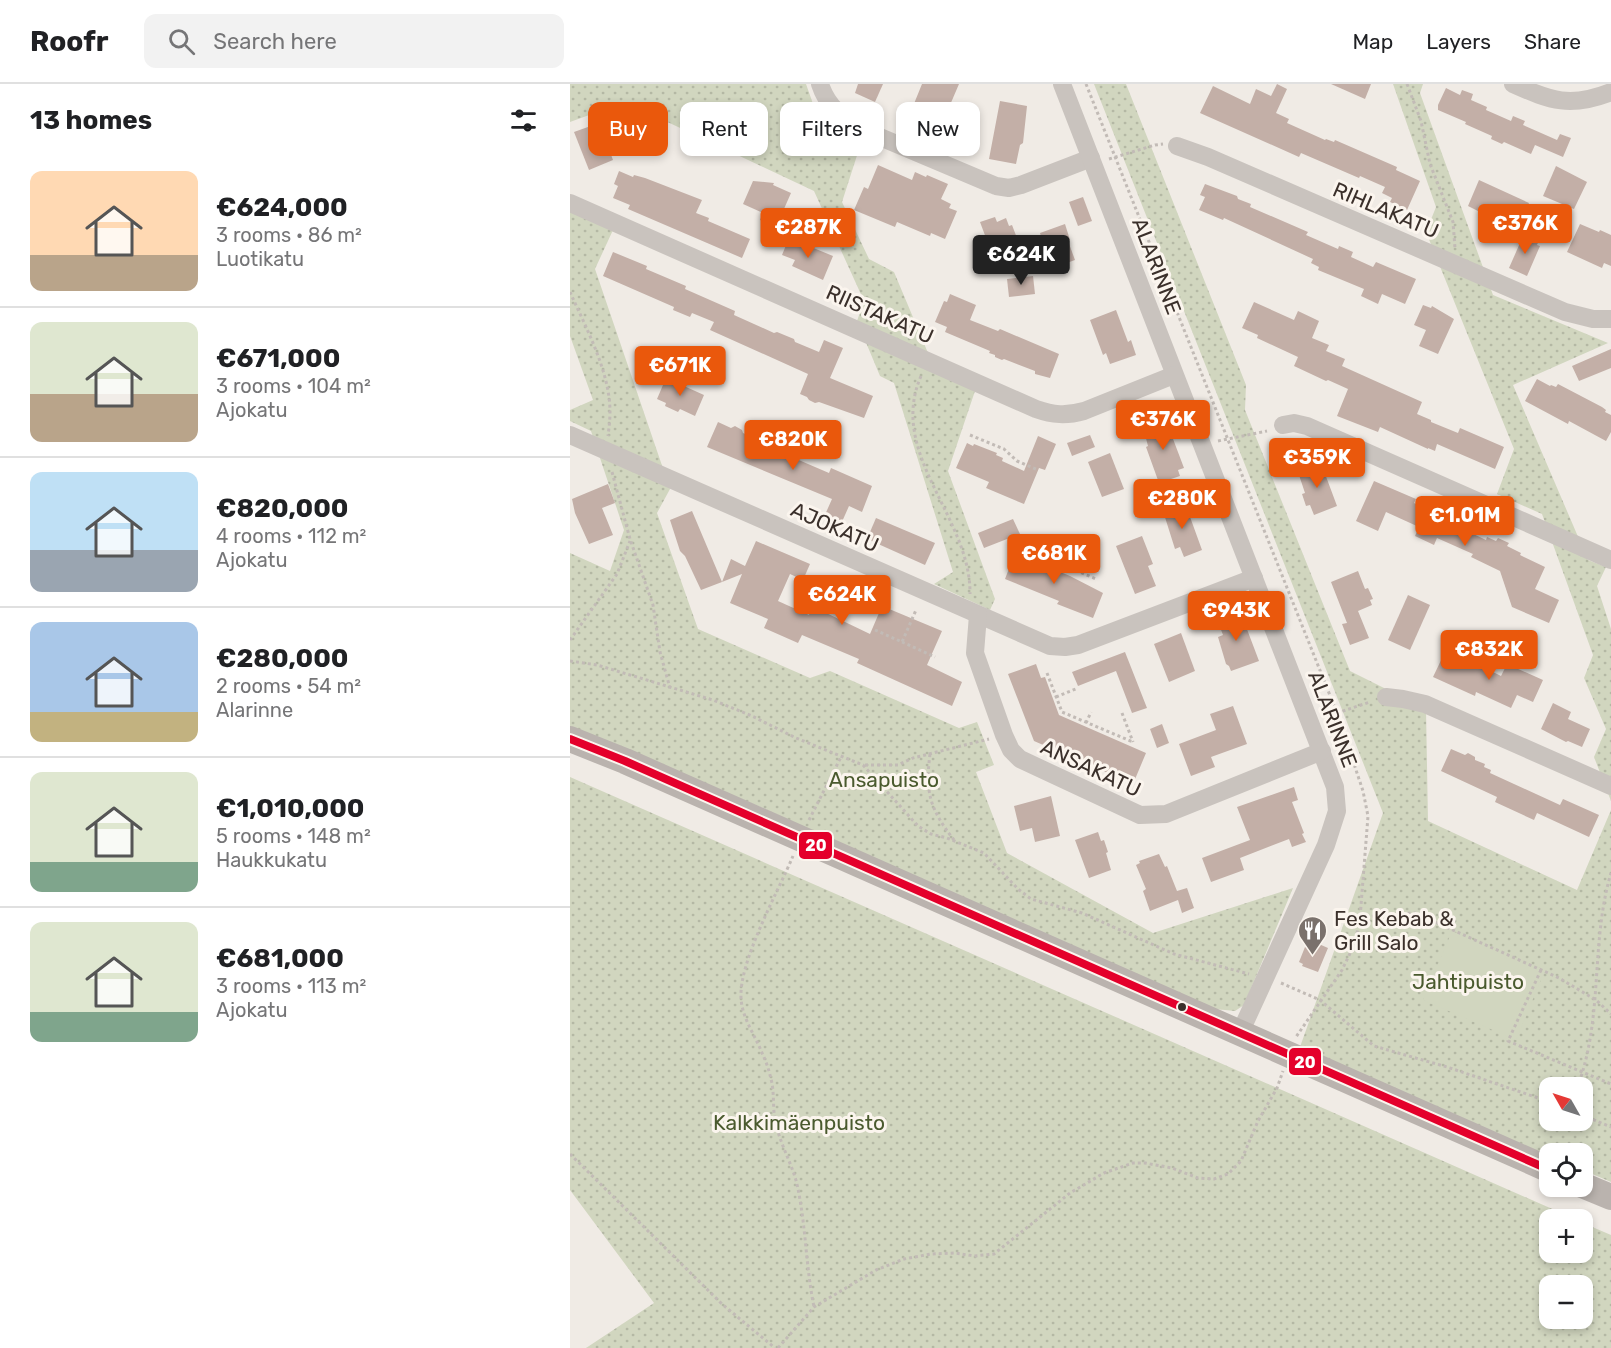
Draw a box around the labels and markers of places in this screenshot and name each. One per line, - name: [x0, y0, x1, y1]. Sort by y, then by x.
- pin: €376K: [1483, 204, 1567, 255]
- pin: €287K: [766, 208, 850, 259]
- pin: €624K: [979, 235, 1063, 286]
- pin: €671K: [638, 346, 722, 397]
- pin: €376K: [1121, 400, 1205, 451]
- pin: €820K: [751, 420, 835, 471]
- pin: €359K: [1275, 438, 1359, 489]
- pin: €280K: [1140, 479, 1224, 530]
- pin: €1.01M: [1416, 496, 1514, 547]
- pin: €681K: [1012, 534, 1096, 585]
- pin: €624K: [800, 575, 884, 626]
- pin: €943K: [1194, 591, 1278, 642]
- pin: €832K: [1447, 630, 1531, 681]
- place label: Fes Kebab & Grill Salo: [1334, 906, 1454, 955]
- restaurant icon: Fes Kebab & Grill Salo: [1297, 914, 1329, 956]
- unlabelled marker: [1176, 1001, 1188, 1013]

